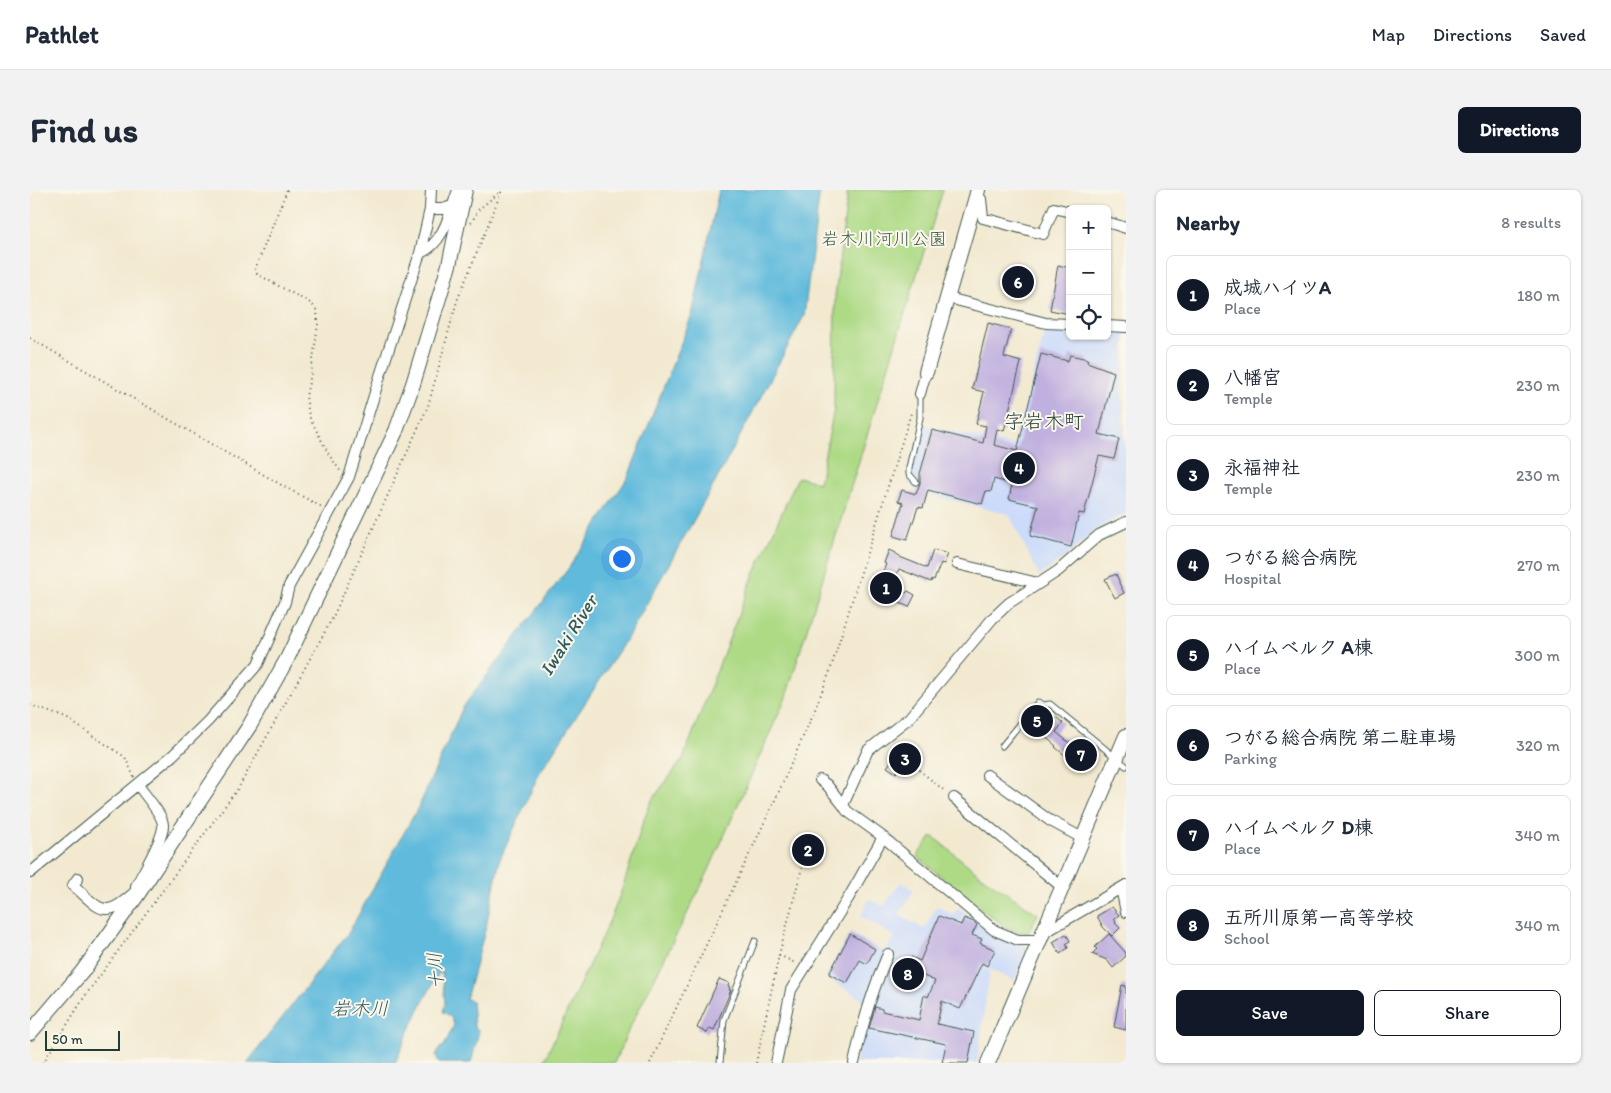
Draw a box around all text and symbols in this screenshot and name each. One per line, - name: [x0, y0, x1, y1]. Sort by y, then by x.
- text: Pathlet: [25, 20, 99, 49]
- text: Map: [1372, 24, 1405, 46]
- text: Directions: [1433, 24, 1512, 46]
- text: Saved: [1540, 24, 1586, 46]
- button: Directions: [1458, 107, 1581, 153]
- text: Find us: [30, 109, 138, 151]
- map controls: [1066, 205, 1111, 340]
- button: +: [1066, 205, 1111, 250]
- text: Nearby: [1176, 210, 1240, 235]
- text: 8 results: [1501, 213, 1561, 232]
- park label: 岩木川河川公園: [821, 228, 947, 250]
- button: −: [1066, 250, 1111, 295]
- pin: 6: [1002, 263, 1034, 301]
- text: 成城ハイツA: [1224, 276, 1331, 299]
- text: 1: [1189, 286, 1197, 305]
- text: 180 m: [1517, 286, 1560, 305]
- button: locate: [1066, 295, 1111, 340]
- text: Place: [1224, 299, 1261, 318]
- text: 八幡宮: [1224, 366, 1281, 389]
- text: 2: [1189, 376, 1197, 395]
- text: 230 m: [1516, 376, 1560, 395]
- text: Temple: [1224, 389, 1273, 408]
- district label: 字岩木町: [1004, 409, 1084, 433]
- pin: 4: [1003, 449, 1035, 487]
- text: 永福神社: [1224, 456, 1300, 479]
- text: 3: [1189, 466, 1197, 485]
- text: 230 m: [1516, 466, 1560, 485]
- text: Temple: [1224, 479, 1273, 498]
- your location: [609, 546, 635, 572]
- text: つがる総合病院: [1224, 546, 1357, 569]
- text: 4: [1188, 556, 1198, 575]
- text: 270 m: [1517, 556, 1560, 575]
- pin: 1: [870, 569, 902, 607]
- text: Hospital: [1224, 569, 1281, 588]
- water label: Iwaki River: [535, 589, 603, 680]
- text: ハイムベルク A棟: [1224, 636, 1373, 659]
- text: 5: [1189, 646, 1197, 665]
- text: 300 m: [1515, 646, 1560, 665]
- text: Place: [1224, 659, 1261, 678]
- pin: 5: [1021, 702, 1053, 740]
- text: つがる総合病院 第二駐車場: [1224, 726, 1456, 749]
- pin: 7: [1065, 736, 1097, 774]
- text: 6: [1189, 736, 1197, 755]
- text: 320 m: [1516, 736, 1560, 755]
- pin: 3: [889, 740, 921, 778]
- text: Parking: [1224, 749, 1277, 768]
- text: ハイムベルク D棟: [1224, 816, 1373, 839]
- text: 7: [1189, 826, 1197, 845]
- text: 340 m: [1515, 826, 1560, 845]
- pin: 2: [792, 831, 824, 869]
- text: Place: [1224, 839, 1261, 858]
- text: 五所川原第一高等学校: [1224, 906, 1414, 929]
- text: 8: [1189, 916, 1197, 935]
- text: 340 m: [1515, 916, 1560, 935]
- text: School: [1224, 929, 1270, 948]
- water label: 十川: [422, 951, 449, 991]
- pin: 8: [892, 955, 924, 993]
- button: Save: [1176, 990, 1364, 1036]
- button: Share: [1374, 990, 1561, 1036]
- water label: 岩木川: [331, 997, 389, 1020]
- scale bar: [45, 1028, 120, 1051]
- text: 50 m: [52, 1031, 83, 1048]

